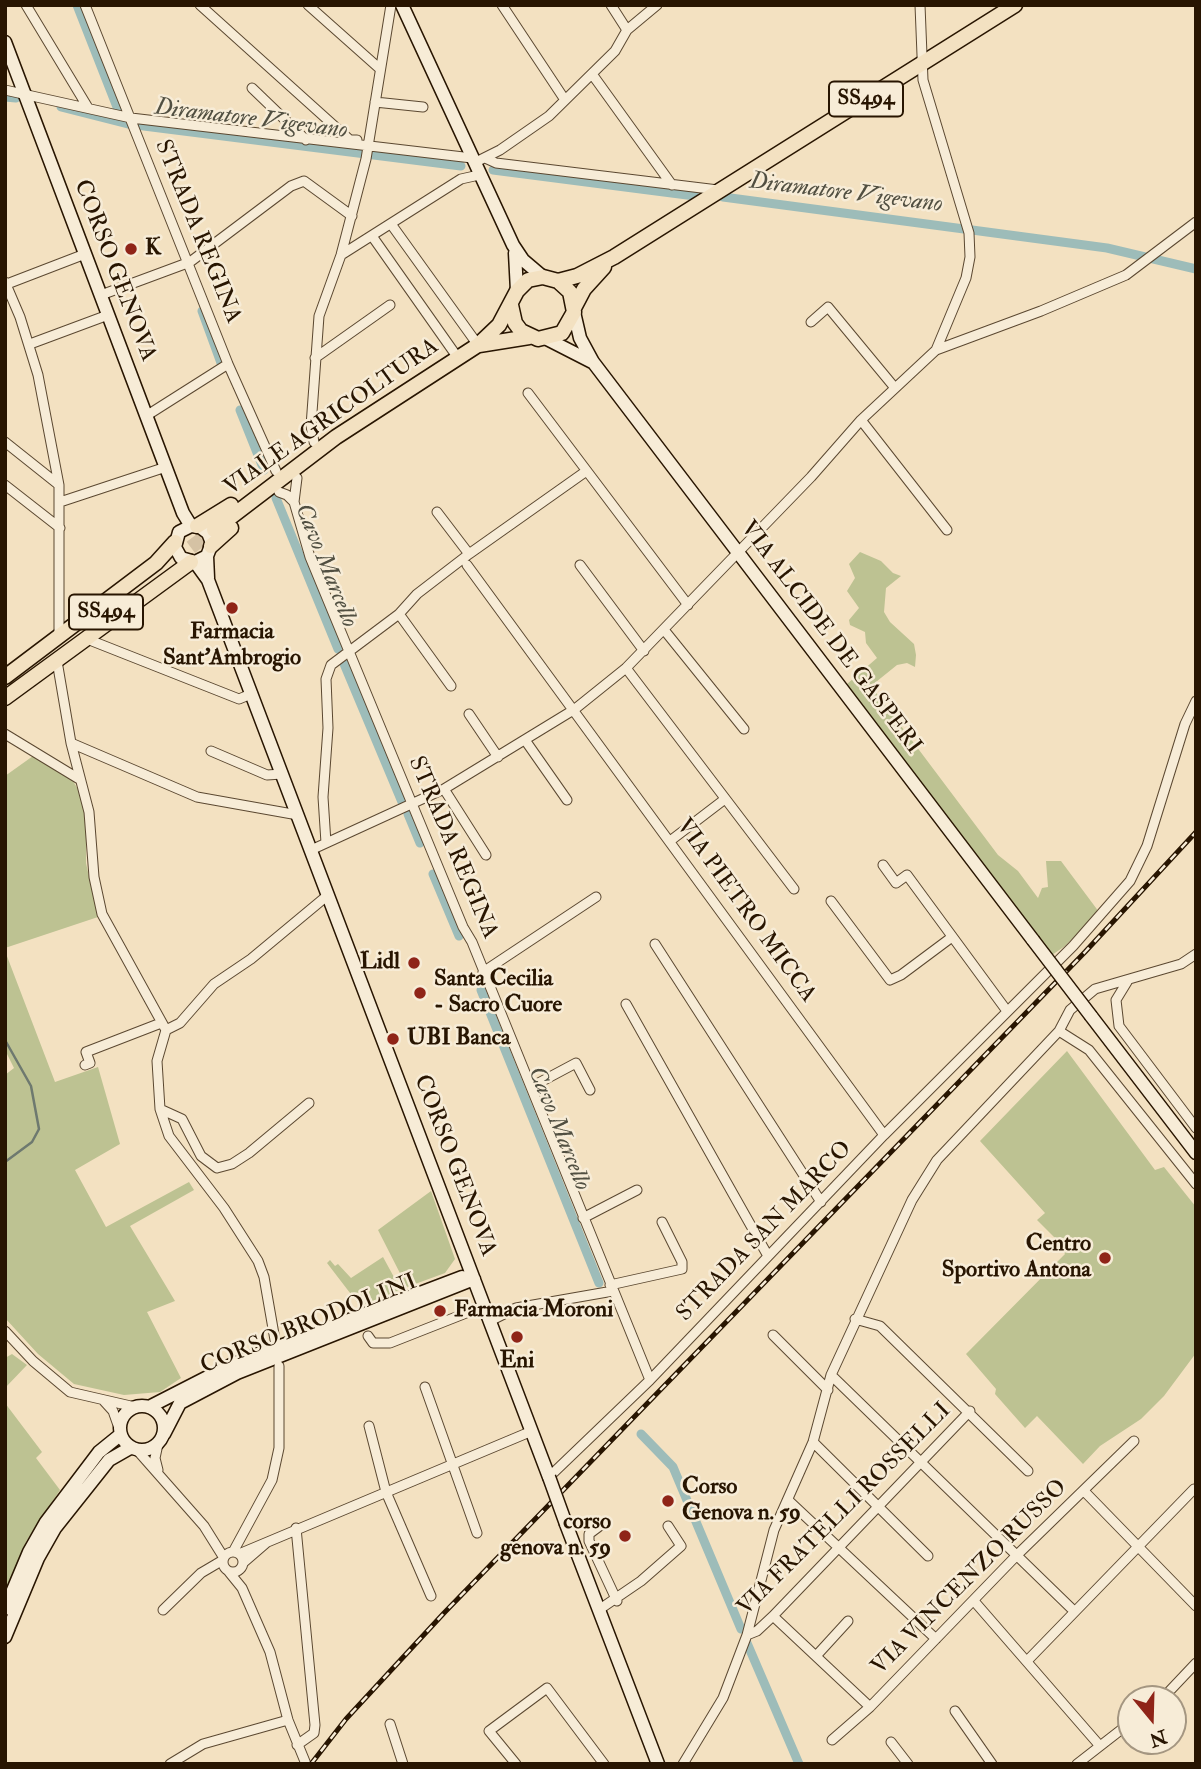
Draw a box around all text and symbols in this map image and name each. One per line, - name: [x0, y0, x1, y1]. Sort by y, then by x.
- road number: SS494: [829, 82, 903, 116]
- water label: Diramatore Vigevano: [153, 94, 349, 146]
- street label: STRADA REGINA: [148, 136, 246, 328]
- water label: Diramatore Vigevano: [748, 168, 944, 220]
- street label: CORSO GENOVA: [67, 176, 161, 366]
- place label: K: [145, 235, 161, 263]
- marker: K: [123, 241, 139, 257]
- street label: VIALE AGRICOLTURA: [219, 333, 445, 503]
- water label: Cavo Marcello: [287, 500, 363, 632]
- street label: VIA ALCIDE DE GASPERI: [733, 516, 927, 760]
- road number: SS494: [69, 594, 143, 630]
- marker: Farmacia Sant'Ambrogio: [224, 600, 240, 616]
- place label: Farmacia Sant'Ambrogio: [163, 619, 301, 673]
- street label: STRADA REGINA: [401, 753, 503, 943]
- street label: VIA PIETRO MICCA: [669, 814, 821, 1008]
- place label: Lidl: [360, 949, 400, 977]
- marker: Lidl: [406, 955, 422, 971]
- place label: Santa Cecilia - Sacro Cuore: [434, 966, 562, 1020]
- marker: Santa Cecilia - Sacro Cuore: [412, 985, 428, 1001]
- place label: UBI Banca: [407, 1025, 511, 1053]
- marker: UBI Banca: [385, 1031, 401, 1047]
- water label: Cavo Marcello: [520, 1063, 596, 1195]
- street label: CORSO GENOVA: [407, 1071, 501, 1261]
- street label: STRADA SAN MARCO: [672, 1136, 858, 1328]
- place label: Centro Sportivo Antona: [942, 1231, 1091, 1285]
- marker: Centro Sportivo Antona: [1097, 1250, 1113, 1266]
- street label: CORSO BRODOLINI: [197, 1269, 421, 1381]
- place label: Farmacia Moroni: [454, 1297, 613, 1325]
- marker: Farmacia Moroni: [432, 1303, 448, 1319]
- marker: Eni: [509, 1329, 525, 1345]
- place label: Eni: [500, 1348, 534, 1376]
- street label: VIA FRATELLI ROSSELLI: [733, 1398, 957, 1622]
- place label: Corso Genova n. 59: [682, 1474, 801, 1528]
- street label: VIA VINCENZO RUSSO: [867, 1475, 1073, 1681]
- marker: Corso Genova n. 59: [660, 1493, 676, 1509]
- place label: corso genova n. 59: [500, 1509, 611, 1563]
- marker: corso genova n. 59: [617, 1528, 633, 1544]
- north arrow: [1117, 1685, 1187, 1755]
- text: N: [1146, 1724, 1170, 1752]

